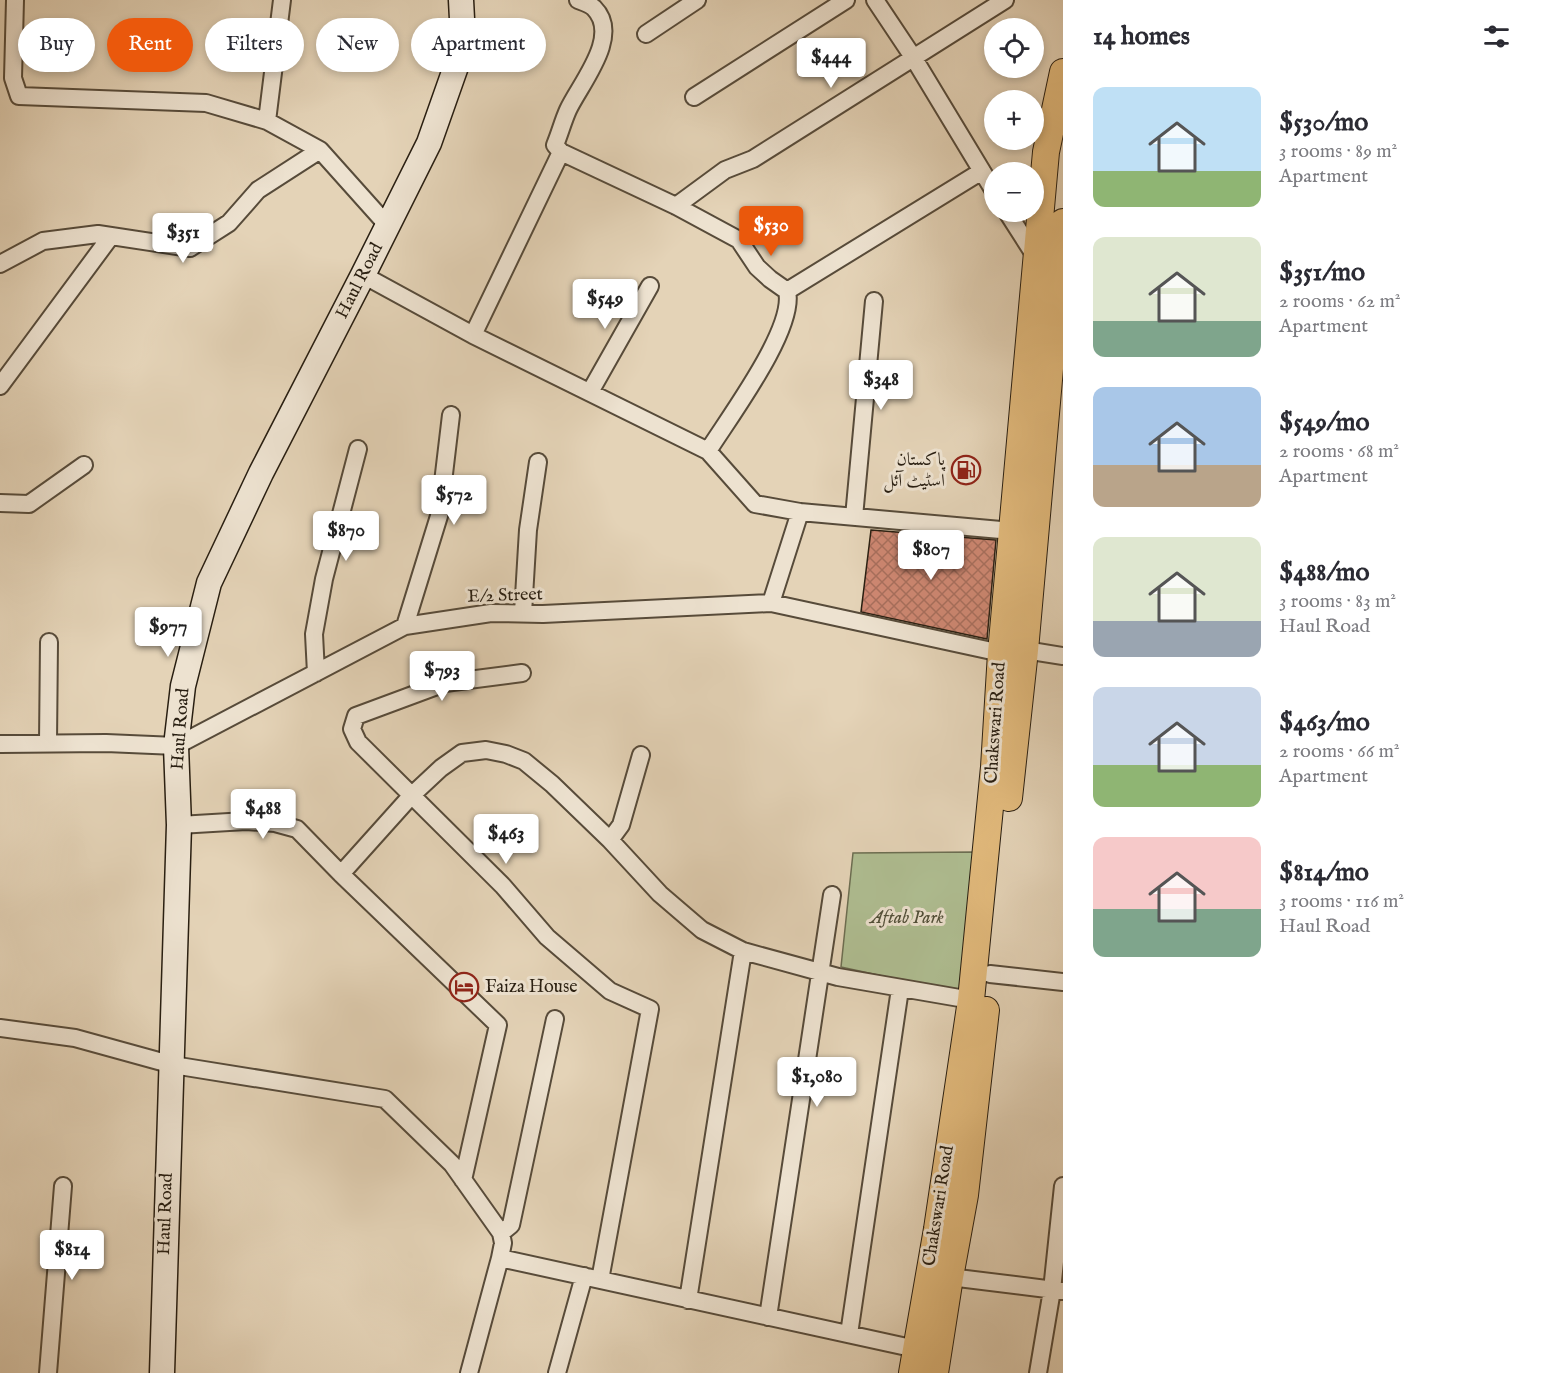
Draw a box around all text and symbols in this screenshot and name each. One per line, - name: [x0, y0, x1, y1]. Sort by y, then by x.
- chip: Buy: [18, 18, 95, 72]
- chip: Rent: [107, 18, 193, 72]
- chip: Filters: [205, 18, 304, 72]
- chip: New: [316, 18, 399, 72]
- chip: Apartment: [411, 18, 546, 72]
- map controls: [984, 18, 1044, 222]
- button: locate: [984, 18, 1044, 78]
- text: 14 homes: [1093, 20, 1190, 53]
- icon: filters: [1480, 20, 1513, 53]
- pin: $444: [795, 38, 867, 89]
- text: $444: [811, 45, 851, 70]
- button: +: [984, 90, 1044, 150]
- text: $530/mo: [1279, 106, 1368, 139]
- icon: home: [1141, 111, 1213, 183]
- text: 3 rooms · 89 m²: [1279, 139, 1397, 164]
- button: −: [984, 162, 1044, 222]
- text: Apartment: [1279, 164, 1368, 189]
- pin: $530: [735, 206, 807, 257]
- pin: $351: [147, 213, 219, 264]
- text: $530: [753, 213, 789, 238]
- text: $351: [166, 220, 200, 245]
- street label: Haul Road: [331, 239, 389, 323]
- text: $351/mo: [1279, 256, 1365, 289]
- icon: home: [1141, 261, 1213, 333]
- pin: $549: [569, 279, 641, 330]
- text: $549: [587, 286, 623, 311]
- text: 2 rooms · 62 m²: [1279, 289, 1401, 314]
- text: Apartment: [1279, 314, 1368, 339]
- pin: $348: [845, 360, 917, 411]
- text: $348: [863, 367, 899, 392]
- text: $549/mo: [1279, 406, 1369, 439]
- icon: home: [1141, 411, 1213, 483]
- text: 2 rooms · 68 m²: [1279, 439, 1399, 464]
- place label: پاکستان اسٹیٹ آئل: [883, 449, 947, 493]
- fuel station icon: پاکستان اسٹیٹ آئل: [950, 454, 982, 486]
- text: Apartment: [1279, 464, 1368, 489]
- pin: $572: [418, 475, 490, 526]
- text: $572: [435, 482, 473, 507]
- pin: $870: [310, 511, 382, 562]
- text: $870: [327, 518, 365, 543]
- pin: $807: [895, 530, 967, 581]
- text: $807: [912, 537, 950, 562]
- text: $488/mo: [1279, 556, 1369, 589]
- icon: home: [1141, 561, 1213, 633]
- street label: E/2 Street: [467, 583, 543, 609]
- text: 3 rooms · 83 m²: [1279, 589, 1396, 614]
- pin: $977: [132, 607, 204, 658]
- text: $977: [149, 614, 187, 639]
- text: Haul Road: [1279, 614, 1370, 639]
- pin: $793: [406, 651, 478, 702]
- text: $793: [424, 658, 460, 683]
- street label: Chakswari Road: [980, 661, 1012, 785]
- street label: Haul Road: [167, 687, 195, 771]
- text: $463/mo: [1279, 706, 1370, 739]
- icon: home: [1141, 711, 1213, 783]
- text: 2 rooms · 66 m²: [1279, 739, 1400, 764]
- text: Apartment: [1279, 764, 1368, 789]
- pin: $488: [227, 789, 299, 840]
- text: $488: [245, 796, 281, 821]
- pin: $463: [470, 814, 542, 865]
- text: $463: [488, 821, 524, 846]
- text: $814/mo: [1279, 856, 1369, 889]
- icon: home: [1141, 861, 1213, 933]
- text: 3 rooms · 116 m²: [1279, 889, 1404, 914]
- park label: Aftab Park: [868, 907, 944, 930]
- text: Haul Road: [1279, 914, 1370, 939]
- hotel icon: Faiza House: [448, 971, 480, 1003]
- place label: Faiza House: [485, 976, 578, 999]
- pin: $1,080: [768, 1057, 866, 1108]
- text: $1,080: [791, 1064, 843, 1089]
- street label: Chakswari Road: [918, 1144, 960, 1268]
- street label: Haul Road: [153, 1172, 179, 1255]
- pin: $814: [36, 1230, 108, 1281]
- text: $814: [54, 1237, 90, 1262]

